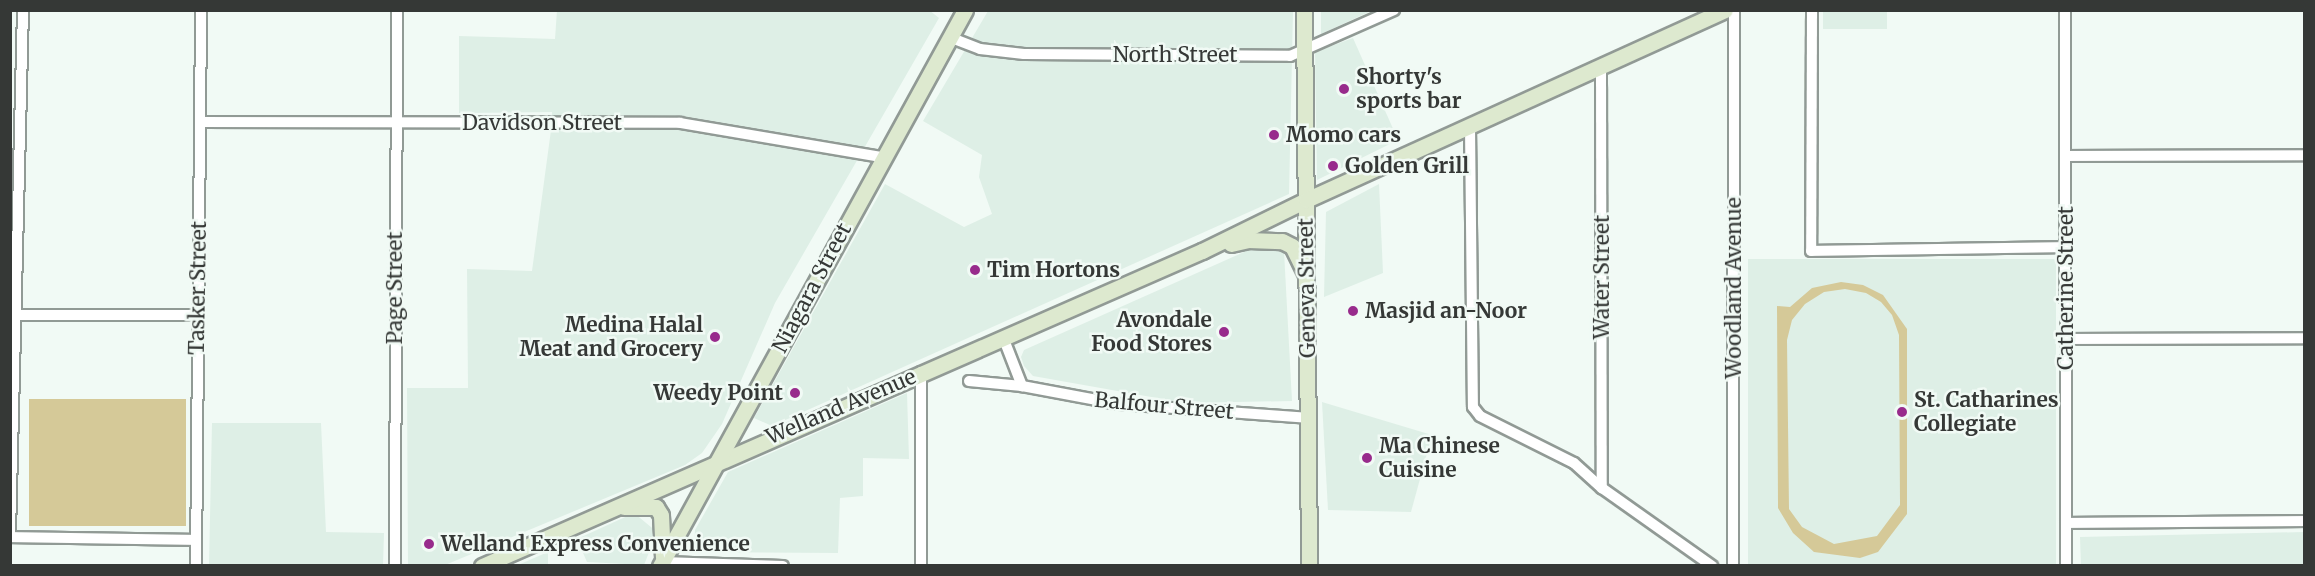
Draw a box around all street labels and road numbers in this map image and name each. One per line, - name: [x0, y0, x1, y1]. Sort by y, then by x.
- street label: North Street: [1113, 42, 1237, 68]
- street label: Davidson Street: [462, 110, 622, 136]
- street label: Woodland Avenue: [1721, 197, 1747, 379]
- street label: Catherine Street: [2053, 206, 2079, 370]
- street label: Water Street: [1589, 215, 1615, 339]
- street label: Geneva Street: [1293, 218, 1321, 358]
- street label: Niagara Street: [767, 219, 857, 357]
- street label: Tasker Street: [184, 221, 212, 355]
- street label: Page Street: [382, 232, 408, 344]
- street label: Welland Avenue: [762, 364, 920, 450]
- street label: Balfour Street: [1093, 387, 1235, 425]

